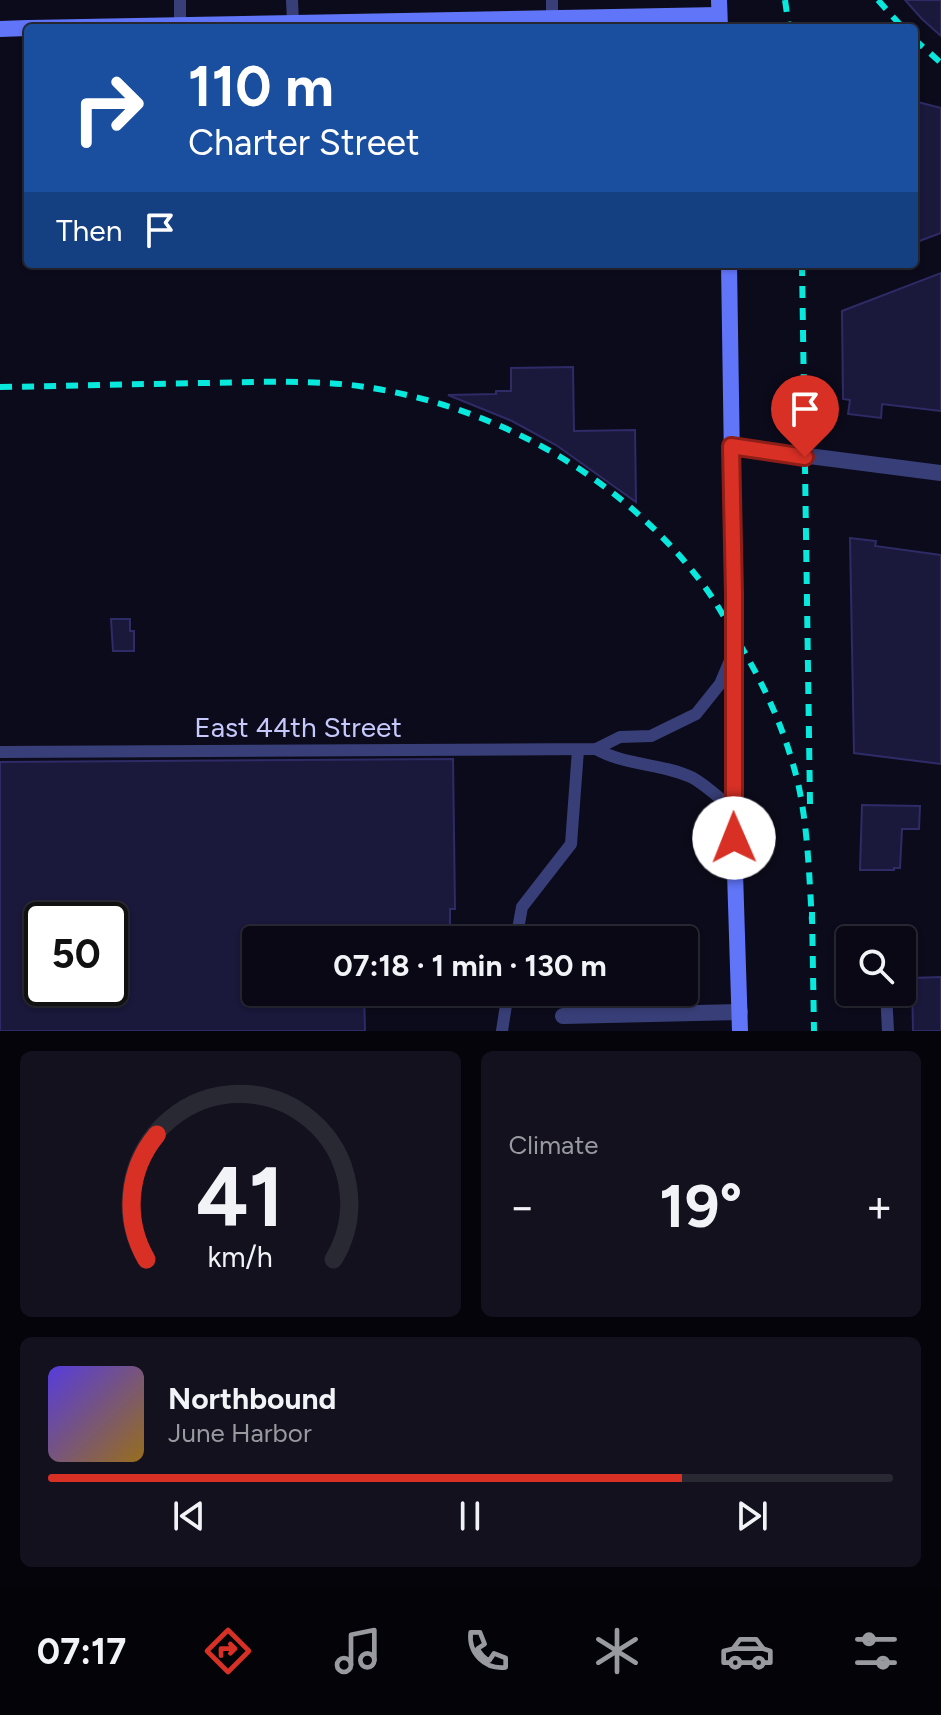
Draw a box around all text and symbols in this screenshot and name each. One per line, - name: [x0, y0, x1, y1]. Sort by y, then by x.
- text: 110 m: [188, 53, 334, 120]
- icon: right: [56, 56, 160, 160]
- text: Charter Street: [188, 121, 420, 164]
- icon: arrive: [138, 208, 182, 252]
- text: Then: [56, 212, 122, 249]
- pin: [771, 375, 839, 457]
- icon: arrive: [783, 387, 827, 431]
- street label: East 44th Street: [194, 710, 402, 744]
- position arrow: [692, 796, 776, 880]
- speed limit sign: 50: [24, 902, 128, 1006]
- map controls: [836, 926, 916, 1006]
- button: search: [836, 926, 916, 1006]
- text: 07:18 · 1 min · 130 m: [333, 947, 607, 984]
- text: Climate: [509, 1129, 598, 1161]
- text: 41: [196, 1147, 284, 1247]
- text: 19°: [659, 1170, 742, 1242]
- text: −: [509, 1180, 536, 1233]
- text: +: [866, 1180, 893, 1233]
- text: km/h: [208, 1240, 273, 1274]
- text: Northbound: [168, 1380, 336, 1417]
- text: June Harbor: [168, 1417, 312, 1449]
- icon: previous: [167, 1494, 211, 1538]
- icon: pause: [448, 1494, 492, 1538]
- icon: next: [730, 1494, 774, 1538]
- icon: directions: [200, 1623, 256, 1679]
- icon: music: [330, 1623, 386, 1679]
- icon: phone: [459, 1623, 515, 1679]
- icon: climate: [589, 1623, 645, 1679]
- icon: car: [719, 1623, 775, 1679]
- icon: filters: [848, 1623, 904, 1679]
- text: 07:17: [37, 1630, 126, 1673]

